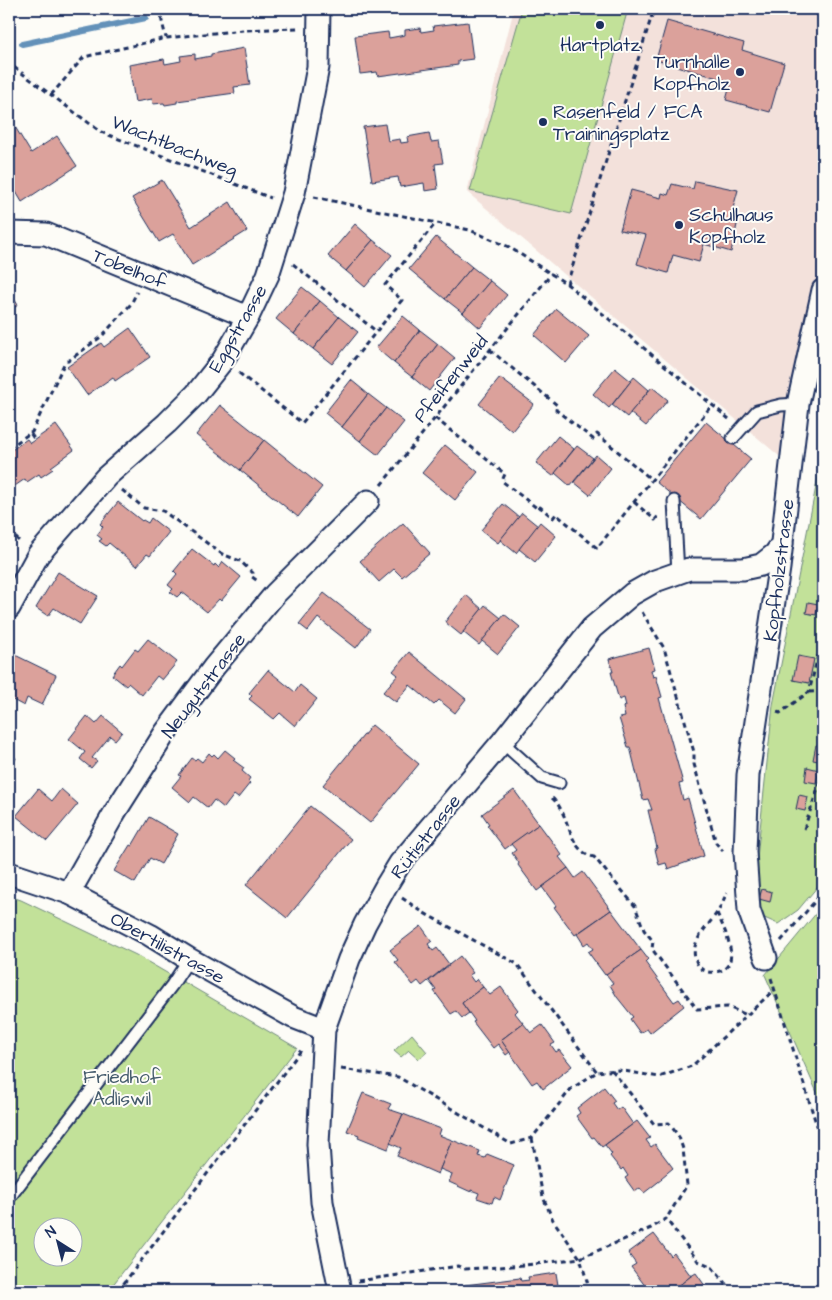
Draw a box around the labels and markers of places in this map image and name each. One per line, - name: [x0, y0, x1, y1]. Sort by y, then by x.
- marker: Hartplatz: [594, 19, 606, 31]
- place label: Hartplatz: [560, 32, 640, 59]
- place label: Turnhalle Kopfholz: [653, 49, 731, 98]
- marker: Turnhalle Kopfholz: [734, 66, 746, 78]
- place label: Rasenfeld / FCA Trainingsplatz: [553, 99, 702, 149]
- marker: Rasenfeld / FCA Trainingsplatz: [537, 116, 549, 128]
- place label: Schulhaus Kopfholz: [689, 202, 774, 251]
- marker: Schulhaus Kopfholz: [673, 219, 685, 231]

